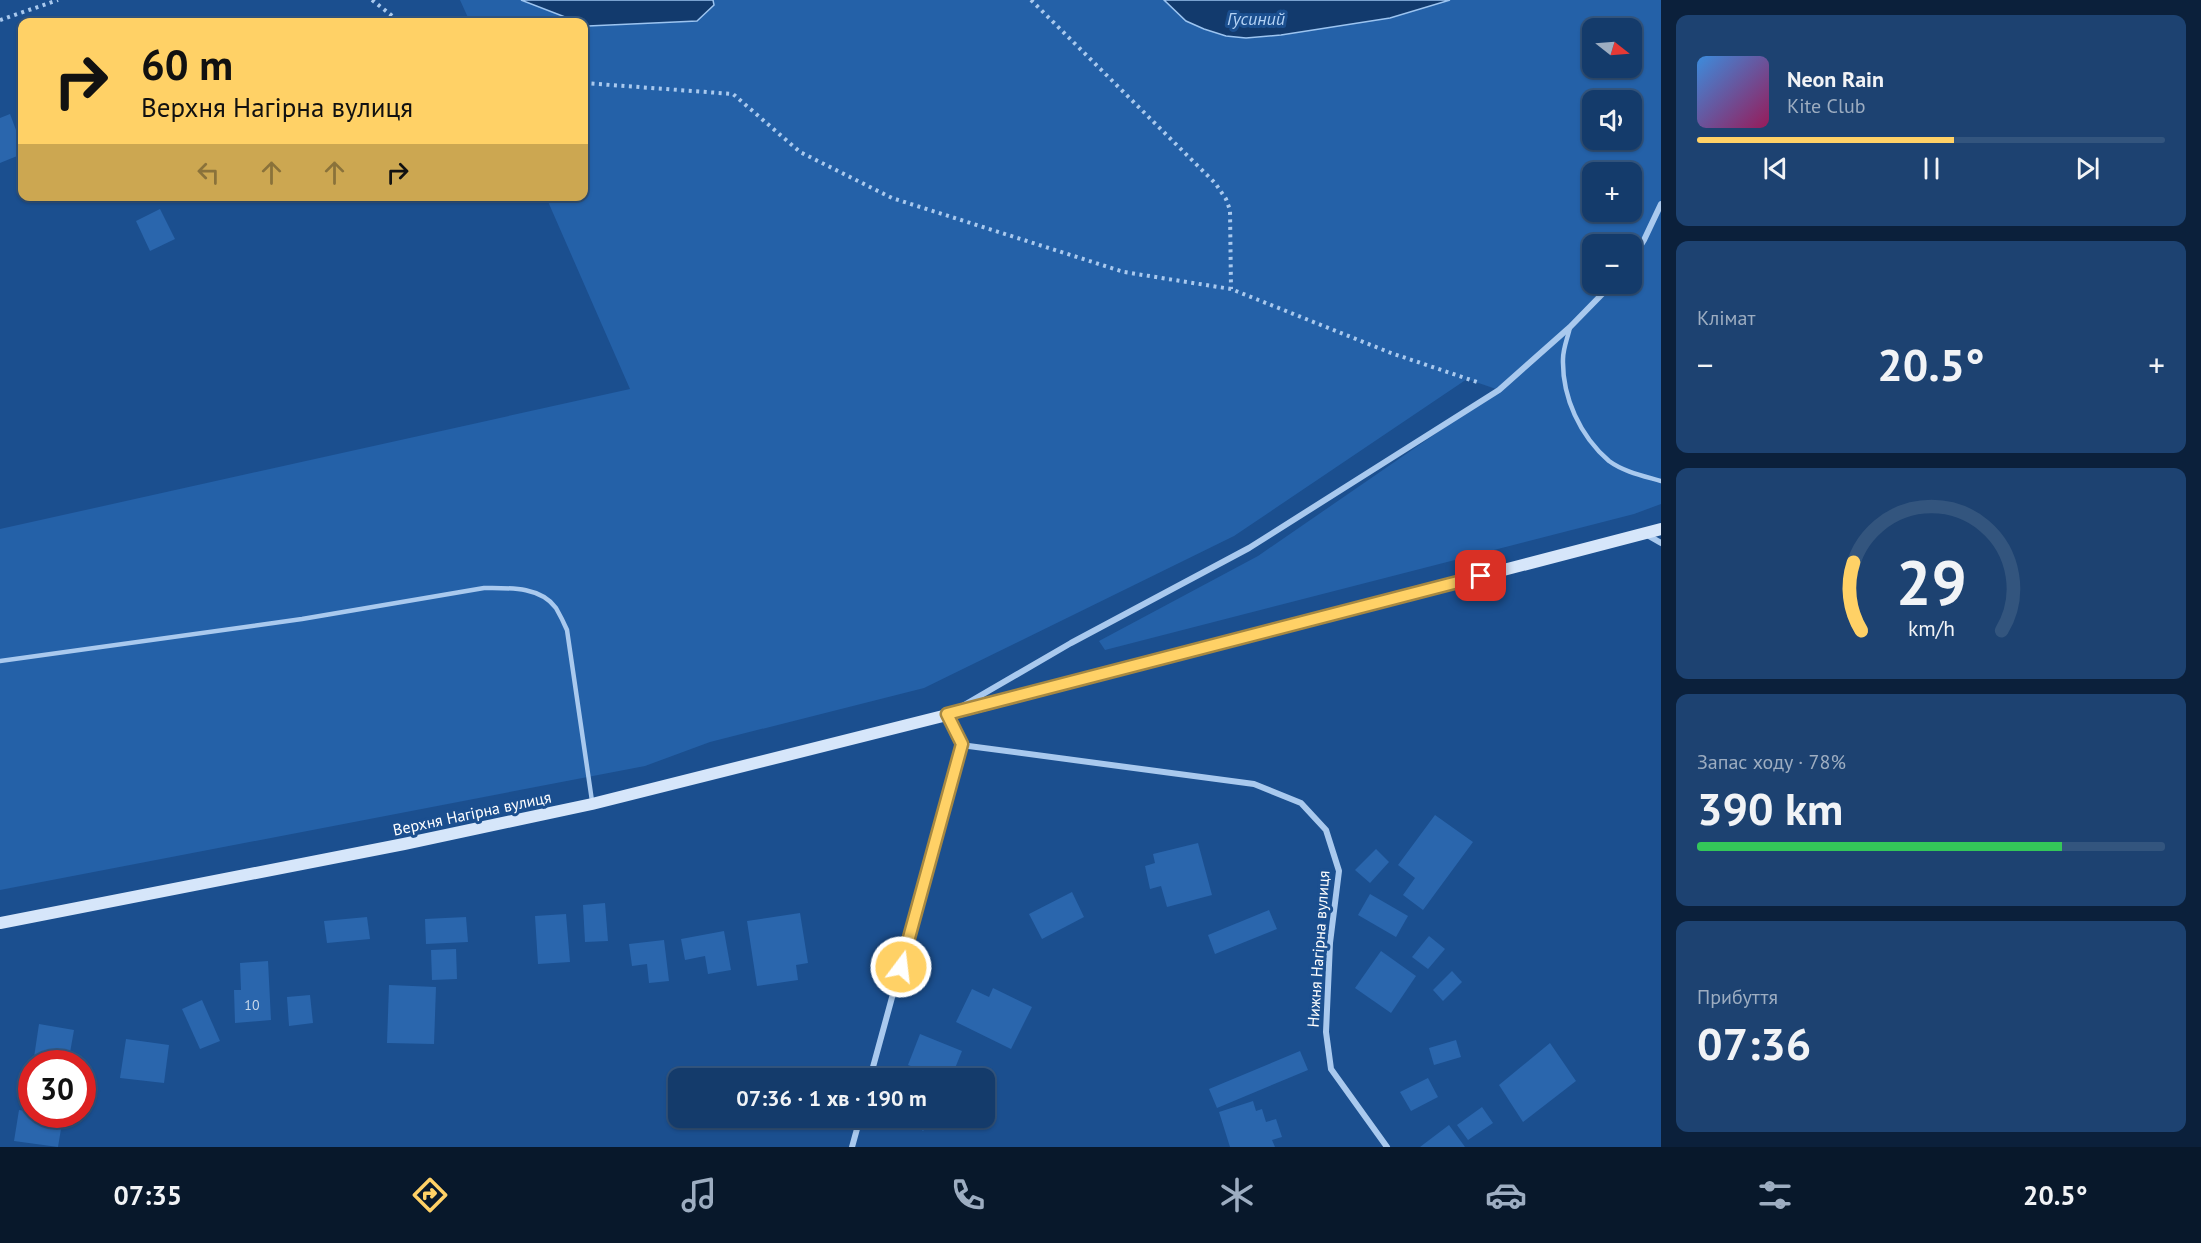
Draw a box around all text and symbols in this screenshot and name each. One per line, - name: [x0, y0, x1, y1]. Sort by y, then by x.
- water label: Гусиний: [1227, 7, 1285, 30]
- north arrow: [1582, 18, 1642, 78]
- map controls: [1582, 18, 1642, 294]
- text: 60 m: [141, 37, 233, 92]
- icon: right: [42, 42, 120, 120]
- text: Neon Rain: [1787, 65, 1884, 93]
- text: Верхня Нагірна вулиця: [141, 90, 413, 124]
- button: sound: [1582, 90, 1642, 150]
- text: Kite Club: [1787, 93, 1865, 119]
- icon: previous: [1759, 152, 1792, 185]
- icon: pause: [1915, 152, 1948, 185]
- icon: next: [2071, 152, 2104, 185]
- icon: left: [192, 156, 225, 189]
- icon: ahead: [255, 156, 288, 189]
- icon: ahead: [318, 156, 351, 189]
- icon: right: [381, 156, 414, 189]
- button: +: [1582, 162, 1642, 222]
- button: −: [1582, 234, 1642, 294]
- text: Клімат: [1697, 305, 1755, 331]
- text: 20.5°: [1877, 335, 1985, 393]
- text: −: [1697, 343, 1714, 386]
- text: +: [2148, 343, 2165, 386]
- text: 29: [1896, 541, 1966, 622]
- pin: [1455, 550, 1506, 601]
- icon: arrive: [1464, 559, 1497, 592]
- text: km/h: [1907, 614, 1954, 642]
- text: Запас ходу · 78%: [1697, 749, 1846, 775]
- text: 390 km: [1697, 779, 1843, 837]
- street label: Верхня Нагірна вулиця: [391, 786, 553, 840]
- street label: Нижня Нагірна вулиця: [1303, 870, 1333, 1028]
- position arrow: [869, 935, 933, 999]
- text: Прибуття: [1697, 984, 1778, 1010]
- house number: 10: [244, 996, 260, 1014]
- text: 07:36: [1697, 1014, 1811, 1072]
- speed limit sign: 30: [18, 1050, 96, 1128]
- text: 07:36 · 1 хв · 190 m: [736, 1084, 927, 1112]
- icon: directions: [409, 1174, 451, 1216]
- icon: music: [678, 1174, 720, 1216]
- icon: phone: [947, 1174, 989, 1216]
- icon: climate: [1216, 1174, 1258, 1216]
- icon: car: [1485, 1174, 1527, 1216]
- icon: filters: [1754, 1174, 1796, 1216]
- text: 07:35: [114, 1178, 182, 1212]
- text: 20.5°: [2023, 1178, 2087, 1212]

